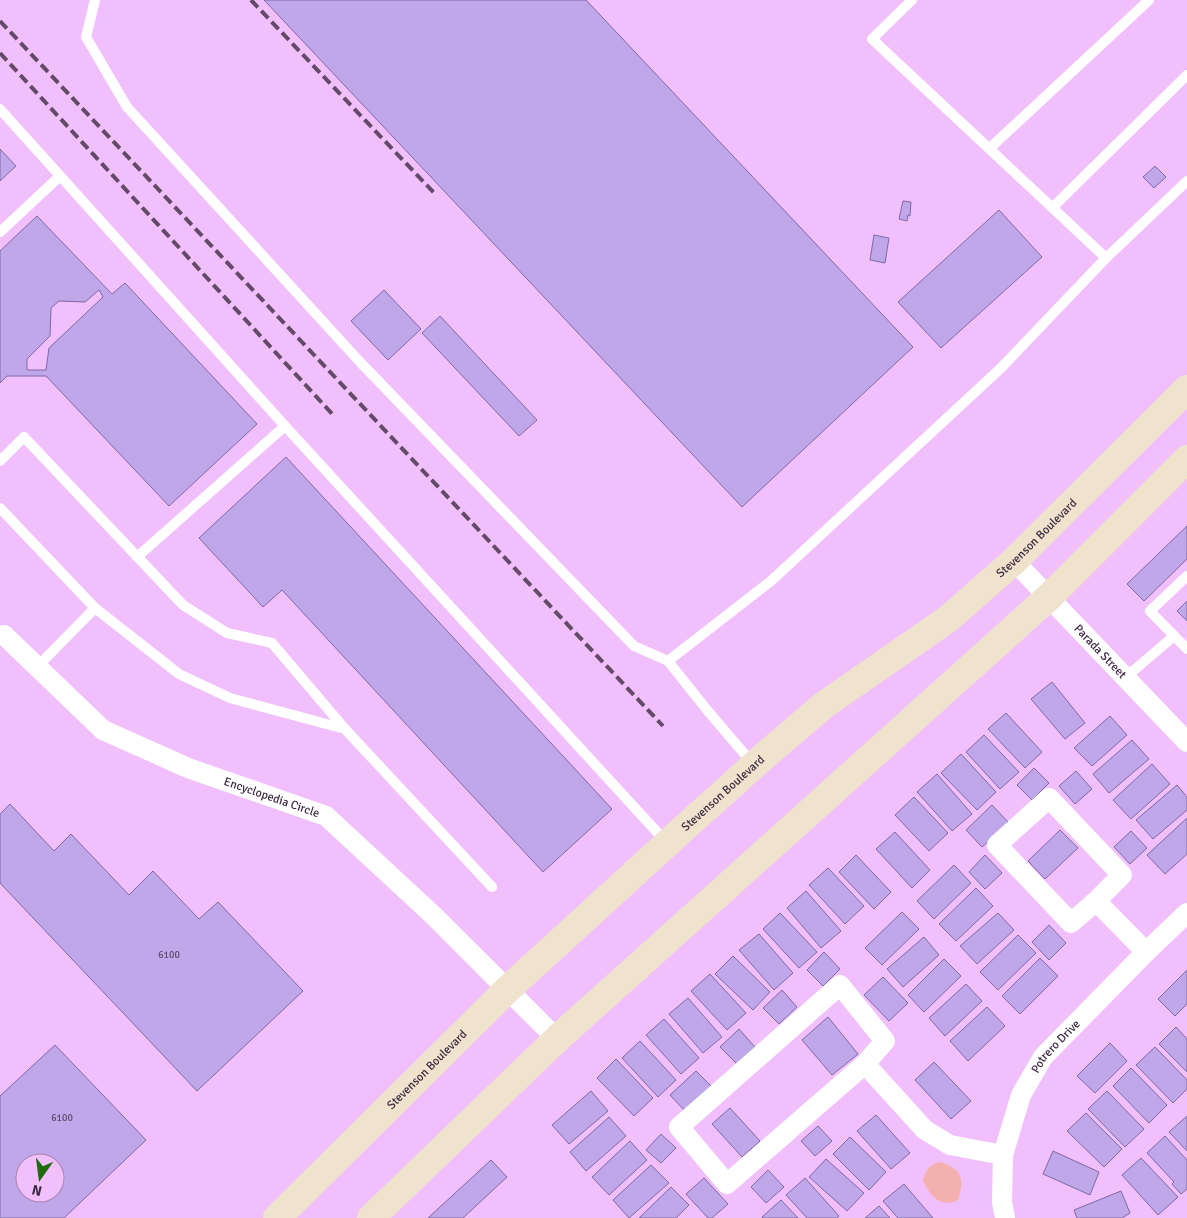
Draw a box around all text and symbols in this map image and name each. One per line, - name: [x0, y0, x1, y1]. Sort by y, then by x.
- street label: Stevenson Boulevard: [993, 495, 1080, 581]
- street label: Parada Street: [1071, 621, 1130, 682]
- street label: Stevenson Boulevard: [678, 752, 768, 834]
- street label: Encyclopedia Circle: [222, 774, 322, 821]
- house number: 6100: [158, 949, 180, 961]
- street label: Potrero Drive: [1028, 1016, 1083, 1076]
- street label: Stevenson Boulevard: [384, 1027, 470, 1112]
- house number: 6100: [51, 1112, 73, 1124]
- north arrow: [15, 1153, 65, 1203]
- text: N: [30, 1181, 44, 1200]

